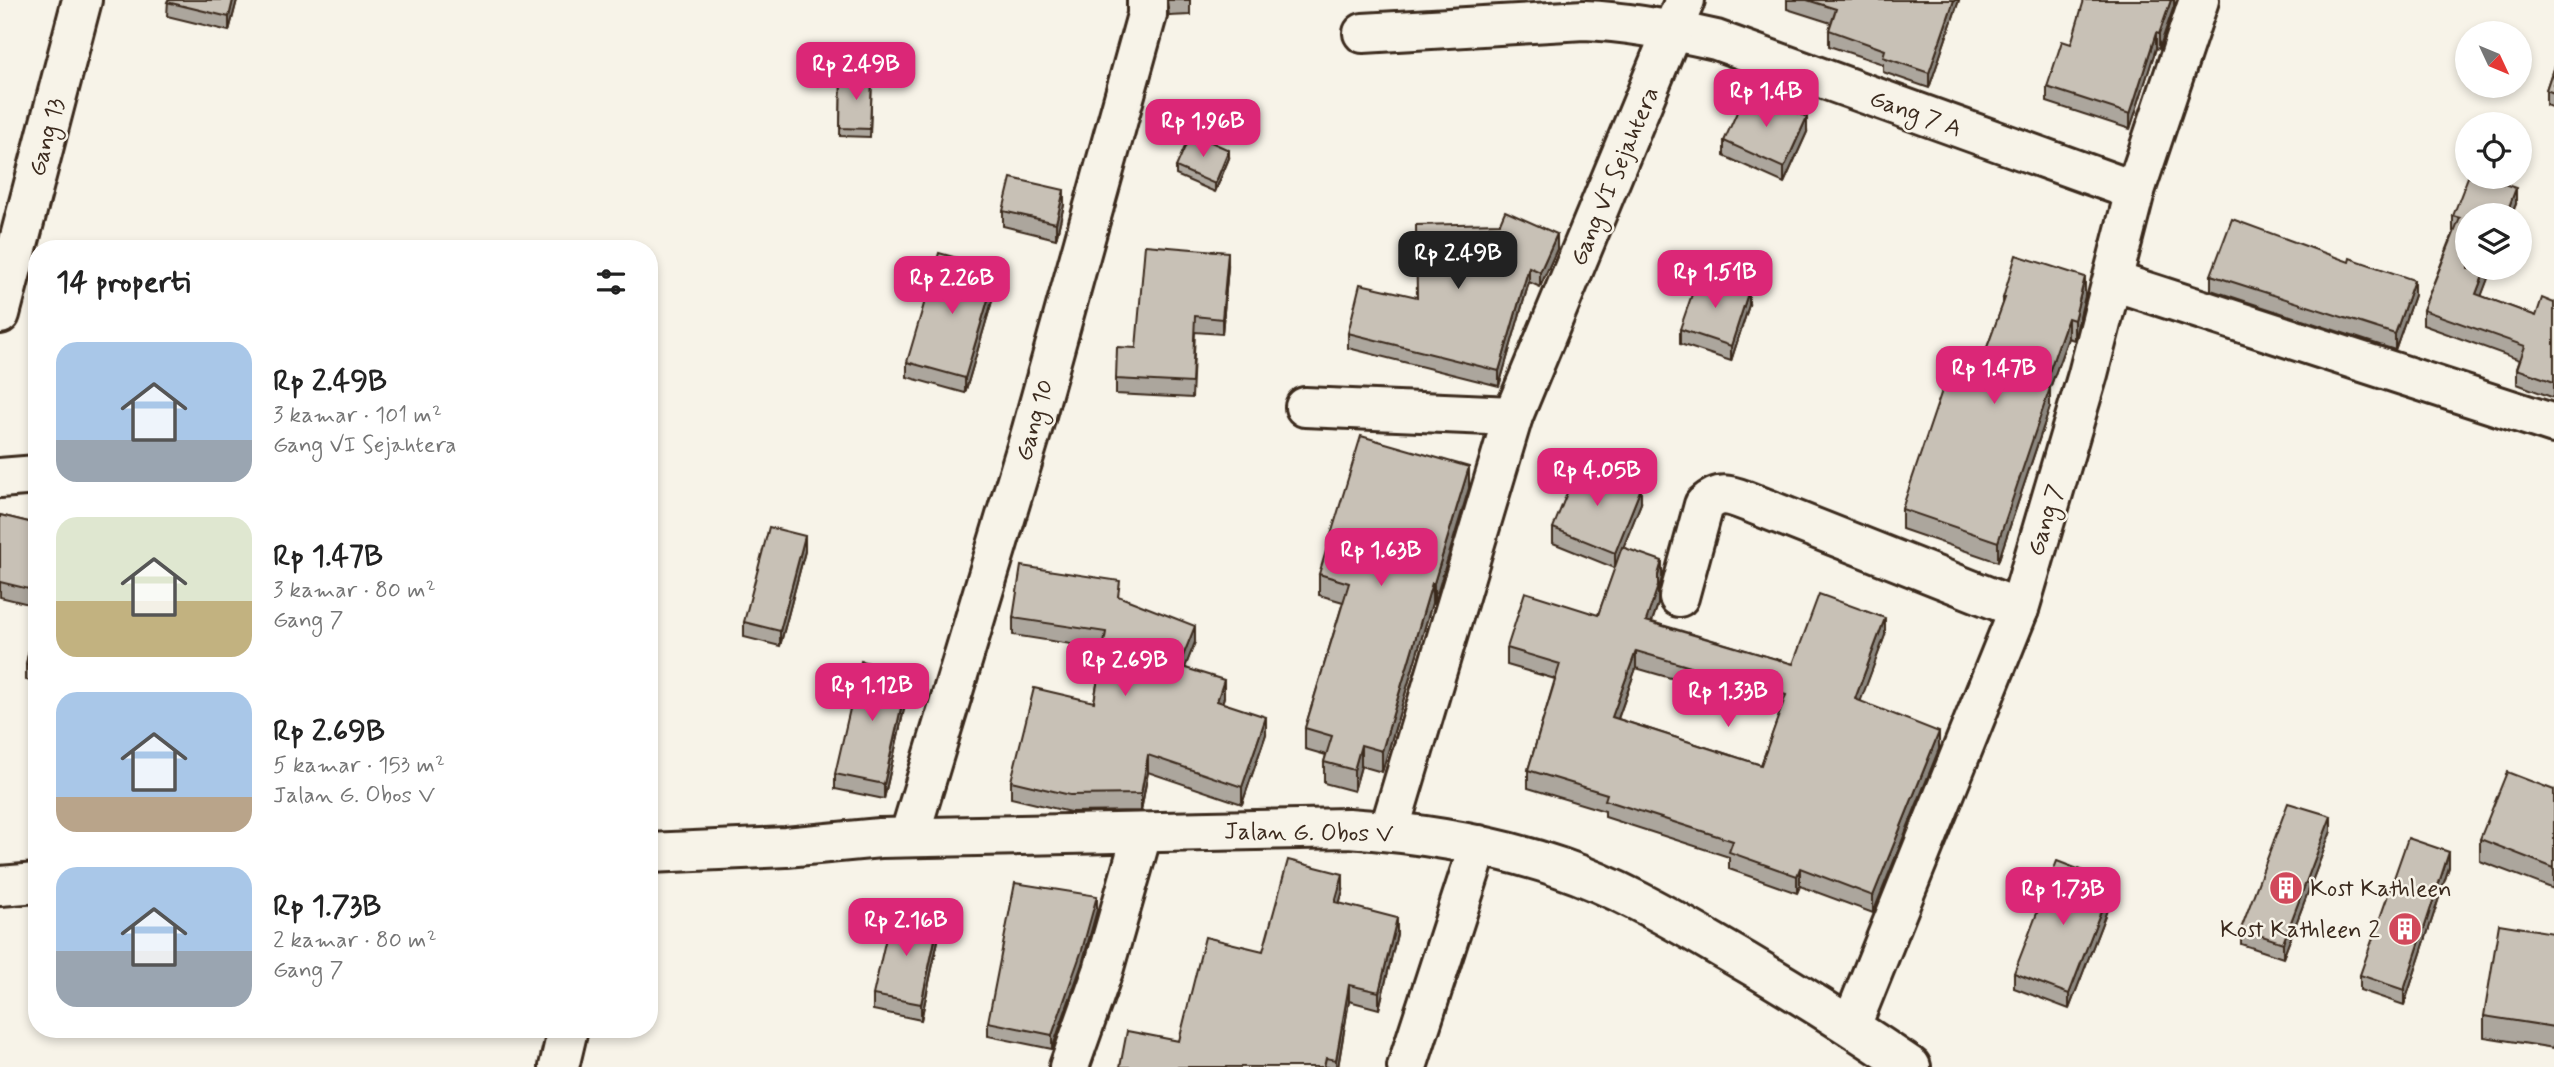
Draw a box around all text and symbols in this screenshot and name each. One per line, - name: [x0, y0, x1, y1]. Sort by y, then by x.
- north arrow: [2455, 21, 2532, 98]
- map controls: [2455, 21, 2532, 280]
- pin: Rp 2.49B: [784, 42, 928, 102]
- text: Rp 2.49B: [812, 50, 900, 80]
- pin: Rp 1.4B: [1701, 69, 1831, 129]
- text: Rp 1.4B: [1730, 77, 1802, 107]
- street label: Gang VI Sejahtera: [1564, 82, 1669, 272]
- street label: Gang 7 A: [1865, 83, 1966, 147]
- street label: Gang 13: [22, 95, 75, 180]
- pin: Rp 1.96B: [1131, 100, 1275, 159]
- text: Rp 1.96B: [1161, 107, 1245, 137]
- button: locate: [2455, 112, 2532, 189]
- button: layers: [2455, 203, 2532, 280]
- pin: Rp 2.49B: [1386, 232, 1530, 291]
- text: Rp 2.49B: [1414, 239, 1502, 269]
- pin: Rp 1.51B: [1643, 250, 1787, 310]
- pin: Rp 2.26B: [880, 256, 1024, 316]
- text: Rp 1.51B: [1673, 258, 1757, 288]
- text: 14 properti: [56, 263, 190, 302]
- icon: filters: [592, 263, 630, 301]
- text: Rp 2.26B: [910, 264, 994, 294]
- pin: Rp 1.47B: [1922, 346, 2066, 406]
- text: Rp 1.47B: [1952, 354, 2036, 384]
- text: Rp 2.49B: [273, 362, 387, 401]
- icon: home: [112, 370, 196, 454]
- street label: Gang 10: [1009, 376, 1064, 465]
- text: 3 kamar · 101 m²: [273, 401, 442, 431]
- text: Gang VI Sejahtera: [273, 431, 456, 461]
- pin: Rp 4.05B: [1525, 448, 1669, 508]
- text: Rp 4.05B: [1553, 456, 1641, 486]
- street label: Gang 7: [2021, 481, 2074, 561]
- pin: Rp 1.63B: [1309, 528, 1453, 588]
- text: Rp 1.63B: [1341, 536, 1421, 566]
- text: Rp 1.47B: [273, 537, 383, 576]
- icon: home: [112, 545, 196, 629]
- text: 3 kamar · 80 m²: [273, 576, 436, 606]
- text: Gang 7: [273, 606, 343, 636]
- pin: Rp 2.69B: [1053, 638, 1197, 698]
- text: Rp 2.69B: [1082, 646, 1168, 676]
- pin: Rp 1.12B: [800, 664, 944, 723]
- pin: Rp 1.33B: [1656, 670, 1800, 729]
- text: Rp 1.12B: [831, 671, 913, 701]
- text: Rp 1.33B: [1688, 677, 1768, 707]
- text: Rp 2.69B: [273, 712, 385, 751]
- icon: home: [112, 720, 196, 804]
- text: 5 kamar · 153 m²: [273, 751, 445, 781]
- text: Jalan G. Obos V: [273, 781, 435, 811]
- street label: Jalan G. Obos V: [1224, 817, 1394, 850]
- pin: Rp 1.73B: [1991, 867, 2135, 927]
- building icon: Kost Kathleen: [2267, 869, 2305, 907]
- place label: Kost Kathleen: [2310, 874, 2452, 905]
- text: Rp 1.73B: [2021, 875, 2105, 905]
- text: Rp 1.73B: [273, 887, 381, 926]
- icon: home: [112, 895, 196, 979]
- pin: Rp 2.16B: [834, 898, 978, 958]
- text: Rp 2.16B: [864, 906, 948, 936]
- building icon: Kost Kathleen 2: [2386, 910, 2424, 948]
- place label: Kost Kathleen 2: [2220, 915, 2380, 946]
- text: 2 kamar · 80 m²: [273, 926, 437, 956]
- text: Gang 7: [273, 956, 343, 986]

